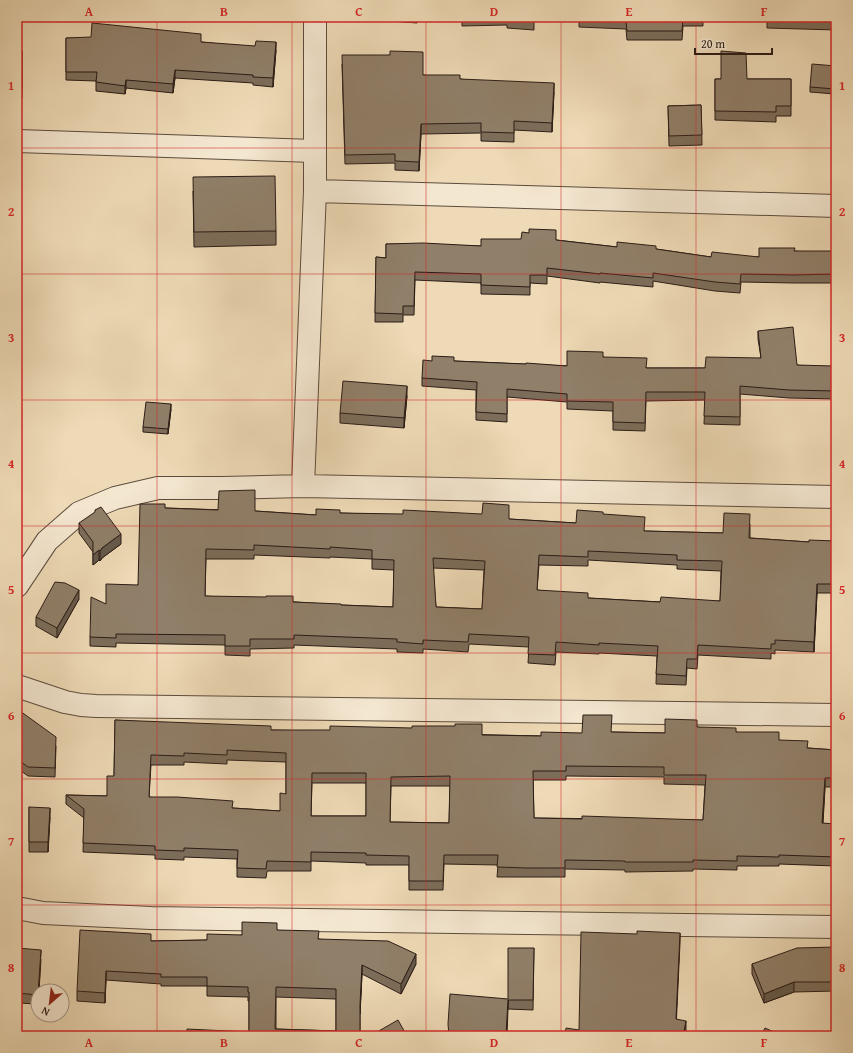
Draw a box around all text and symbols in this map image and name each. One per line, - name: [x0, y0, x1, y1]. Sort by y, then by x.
- text: A: [85, 2, 94, 21]
- text: B: [220, 2, 228, 21]
- text: C: [355, 2, 363, 21]
- text: D: [490, 2, 498, 21]
- text: E: [626, 2, 633, 21]
- text: F: [761, 2, 768, 21]
- scale bar: [695, 30, 772, 56]
- text: 20 m: [701, 35, 725, 52]
- text: 1: [8, 76, 14, 95]
- text: 1: [839, 76, 845, 95]
- text: 2: [8, 202, 15, 221]
- text: 2: [839, 202, 846, 221]
- text: 3: [8, 328, 14, 347]
- text: 3: [839, 328, 845, 347]
- text: 4: [8, 454, 15, 473]
- text: 4: [839, 454, 846, 473]
- text: 5: [8, 580, 15, 599]
- text: 5: [839, 580, 846, 599]
- text: 6: [8, 706, 15, 725]
- text: 6: [839, 706, 846, 725]
- text: 7: [8, 832, 15, 851]
- text: 7: [839, 832, 846, 851]
- text: 8: [8, 958, 15, 977]
- text: 8: [839, 958, 846, 977]
- north arrow: [30, 983, 70, 1023]
- text: N: [38, 1003, 52, 1021]
- text: A: [85, 1033, 94, 1052]
- text: B: [220, 1033, 228, 1052]
- text: C: [355, 1033, 363, 1052]
- text: D: [490, 1033, 498, 1052]
- text: E: [626, 1033, 633, 1052]
- text: F: [761, 1033, 768, 1052]

